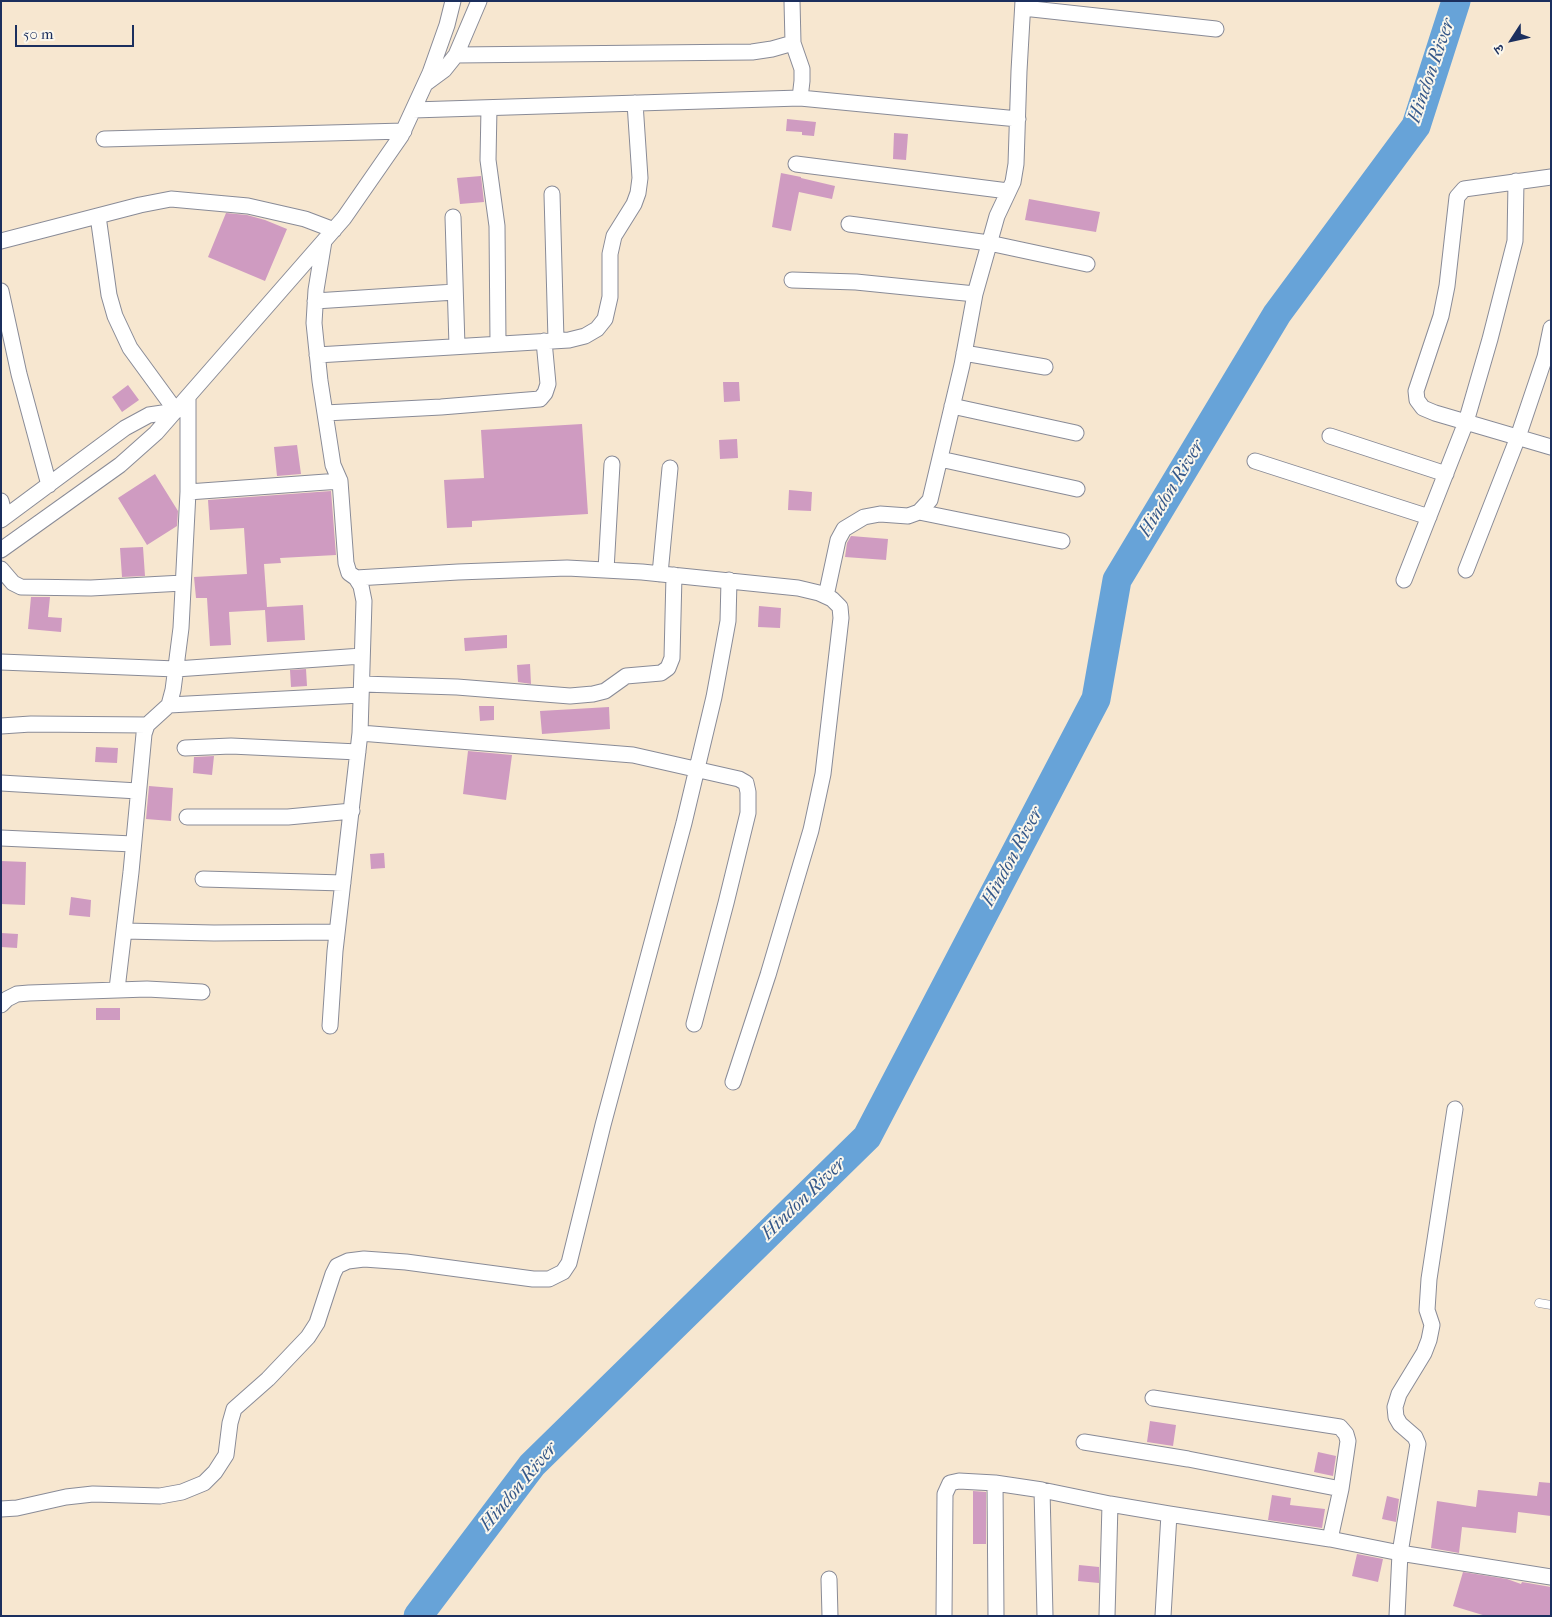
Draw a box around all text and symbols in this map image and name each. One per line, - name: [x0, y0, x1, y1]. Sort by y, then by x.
- scale bar: [18, 15, 136, 47]
- north arrow: [1487, 15, 1537, 65]
- water label: Hindon River: [1404, 16, 1460, 126]
- text: 50 m: [23, 25, 53, 43]
- text: उ: [1490, 41, 1508, 57]
- water label: Hindon River: [1134, 437, 1210, 541]
- water label: Hindon River: [977, 804, 1049, 910]
- water label: Hindon River: [757, 1153, 851, 1245]
- water label: Hindon River: [475, 1438, 563, 1536]

